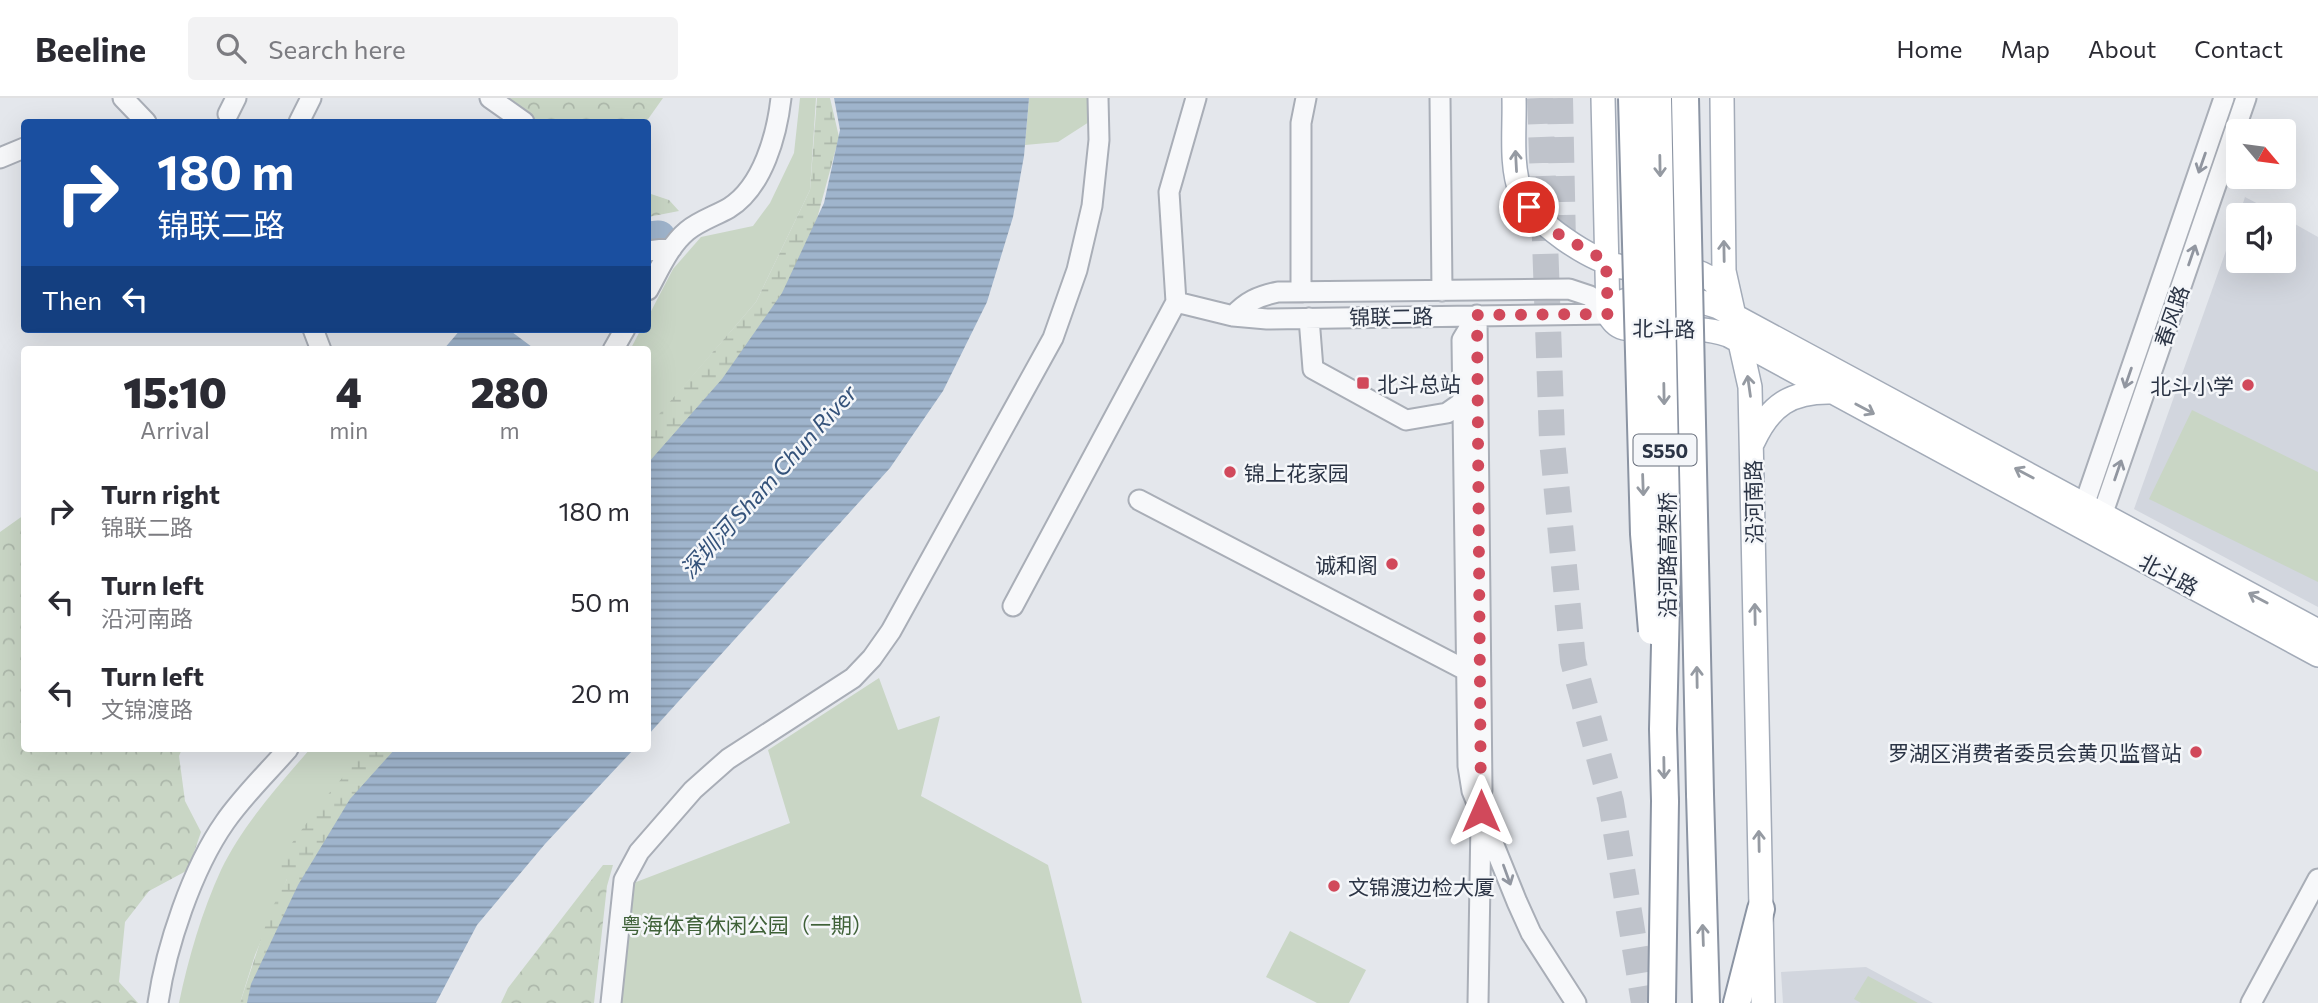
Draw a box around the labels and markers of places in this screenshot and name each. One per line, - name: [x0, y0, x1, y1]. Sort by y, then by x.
- pin: [1499, 177, 1559, 237]
- place label: 北斗总站: [1377, 371, 1461, 396]
- place label: 北斗小学: [2150, 373, 2234, 398]
- marker: 北斗总站: [1355, 375, 1371, 391]
- marker: 北斗小学: [2240, 377, 2256, 393]
- place label: 锦上花家园: [1244, 460, 1349, 485]
- marker: 锦上花家园: [1222, 464, 1238, 480]
- place label: 诚和阁: [1315, 552, 1378, 577]
- marker: 诚和阁: [1384, 556, 1400, 572]
- place label: 罗湖区消费者委员会黄贝监督站: [1888, 740, 2182, 765]
- marker: 罗湖区消费者委员会黄贝监督站: [2188, 744, 2204, 760]
- place label: 文锦渡边检大厦: [1348, 874, 1495, 899]
- marker: 文锦渡边检大厦: [1326, 878, 1342, 894]

